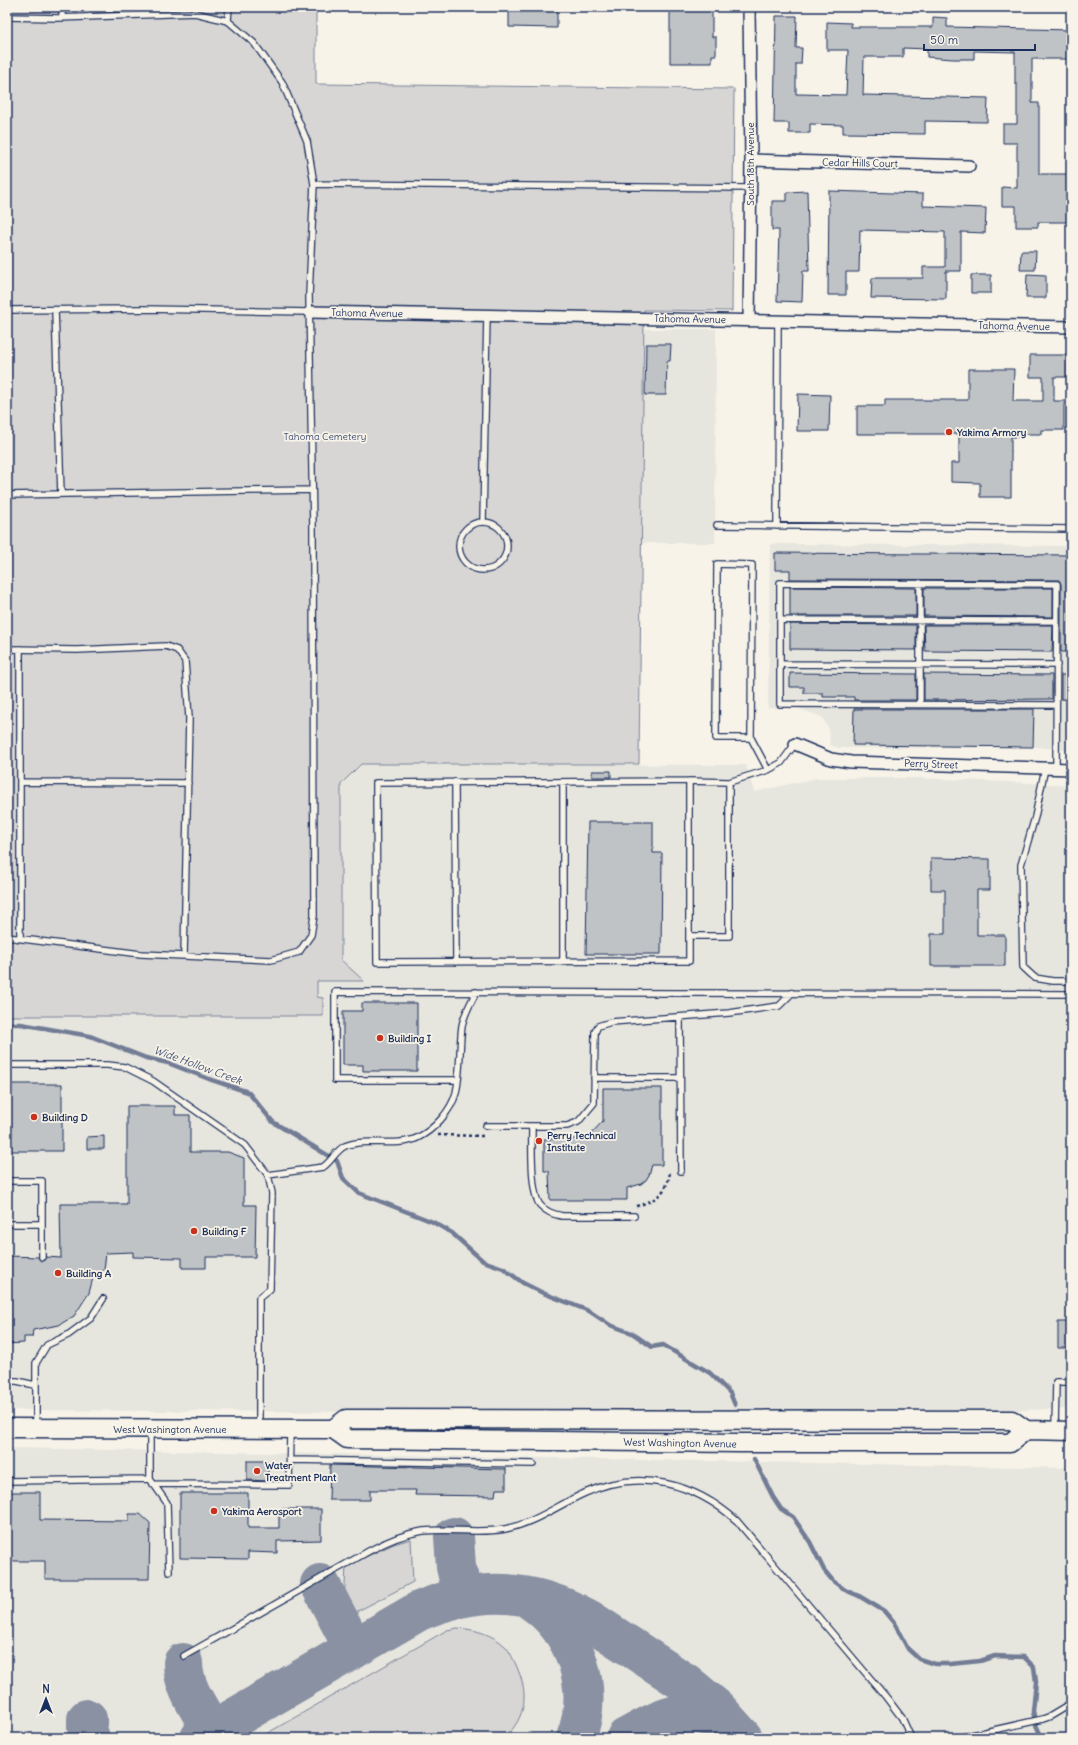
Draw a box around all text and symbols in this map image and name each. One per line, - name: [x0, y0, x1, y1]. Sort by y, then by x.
- scale bar: [924, 26, 1035, 52]
- text: 50 m: [930, 32, 959, 47]
- street label: South 18th Avenue: [744, 122, 757, 206]
- street label: Cedar Hills Court: [822, 156, 899, 170]
- street label: Tahoma Avenue: [331, 306, 403, 320]
- street label: Tahoma Avenue: [654, 312, 726, 326]
- street label: Tahoma Avenue: [978, 319, 1050, 333]
- place label: Yakima Armory: [956, 426, 1027, 439]
- marker: Yakima Armory: [944, 427, 954, 437]
- park label: Tahoma Cemetery: [284, 430, 366, 443]
- street label: Perry Street: [904, 757, 959, 771]
- place label: Building I: [388, 1032, 432, 1045]
- marker: Building I: [375, 1033, 385, 1043]
- water label: Wide Hollow Creek: [152, 1043, 245, 1088]
- place label: Building D: [42, 1111, 88, 1124]
- marker: Building D: [29, 1112, 39, 1122]
- place label: Perry Technical Institute: [547, 1129, 616, 1154]
- marker: Perry Technical Institute: [534, 1136, 544, 1146]
- place label: Building F: [202, 1225, 247, 1238]
- marker: Building F: [189, 1226, 199, 1236]
- place label: Building A: [66, 1267, 112, 1280]
- marker: Building A: [53, 1268, 63, 1278]
- street label: West Washington Avenue: [113, 1423, 227, 1436]
- street label: West Washington Avenue: [623, 1436, 737, 1450]
- place label: Water Treatment Plant: [265, 1459, 337, 1484]
- marker: Water Treatment Plant: [252, 1466, 262, 1476]
- place label: Yakima Aerosport: [221, 1505, 302, 1518]
- marker: Yakima Aerosport: [209, 1506, 219, 1516]
- north arrow: [26, 1679, 66, 1719]
- text: N: [42, 1682, 50, 1696]

